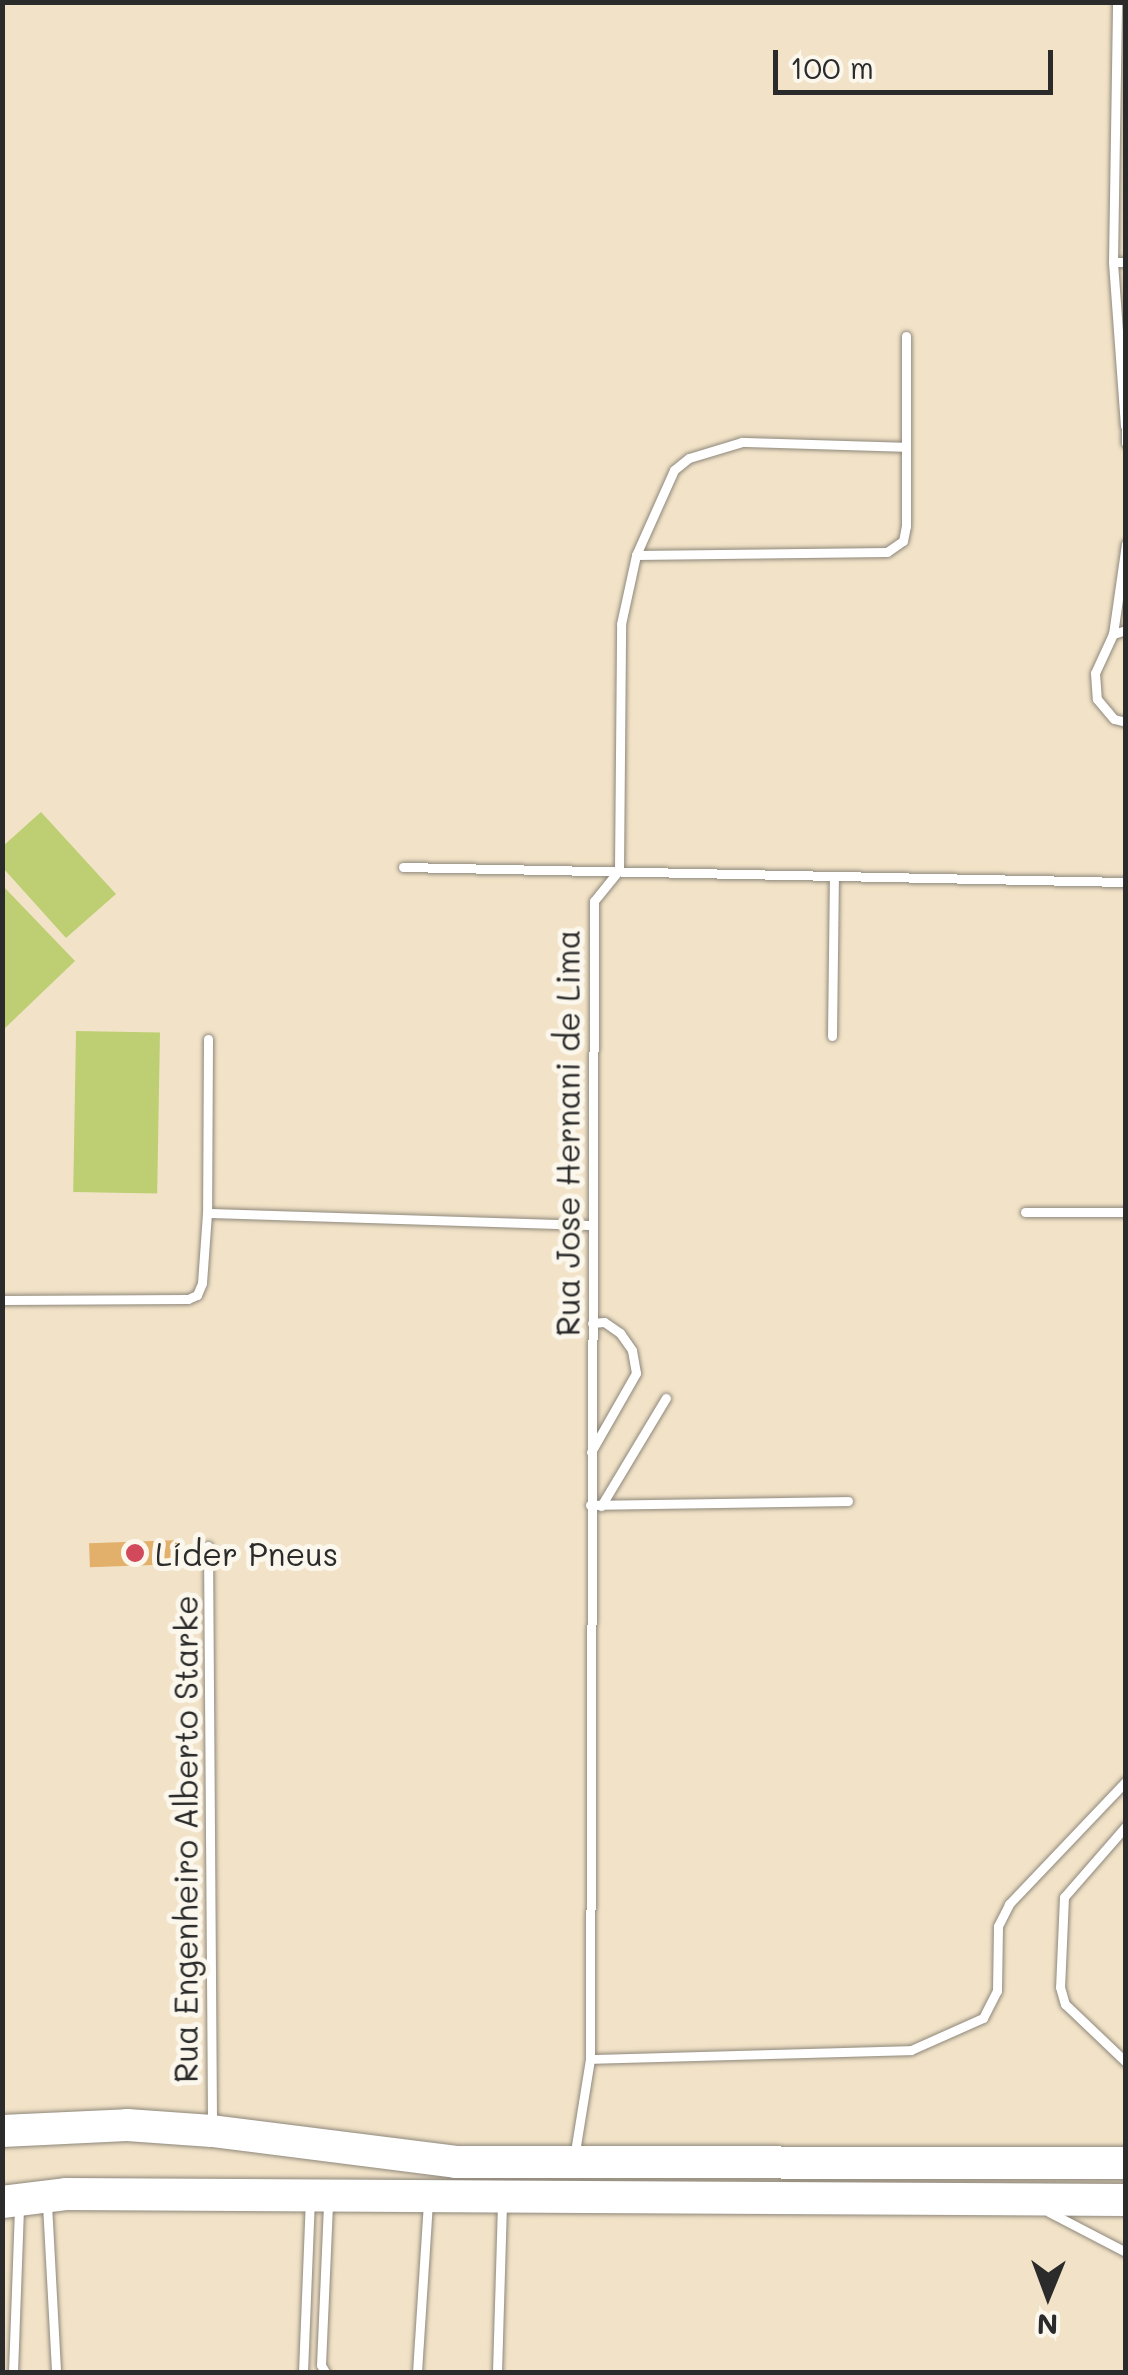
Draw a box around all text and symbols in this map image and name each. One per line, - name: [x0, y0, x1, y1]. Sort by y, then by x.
- scale bar: [778, 30, 1058, 92]
- text: 100 m: [790, 47, 874, 87]
- street label: Rua Jose Hernani de Lima: [548, 930, 586, 1336]
- place label: Líder Pneus: [155, 1534, 338, 1572]
- marker: Líder Pneus: [124, 1542, 146, 1564]
- street label: Rua Engenheiro Alberto Starke: [166, 1595, 204, 2083]
- north arrow: [998, 2245, 1098, 2345]
- text: N: [1037, 2307, 1058, 2343]

